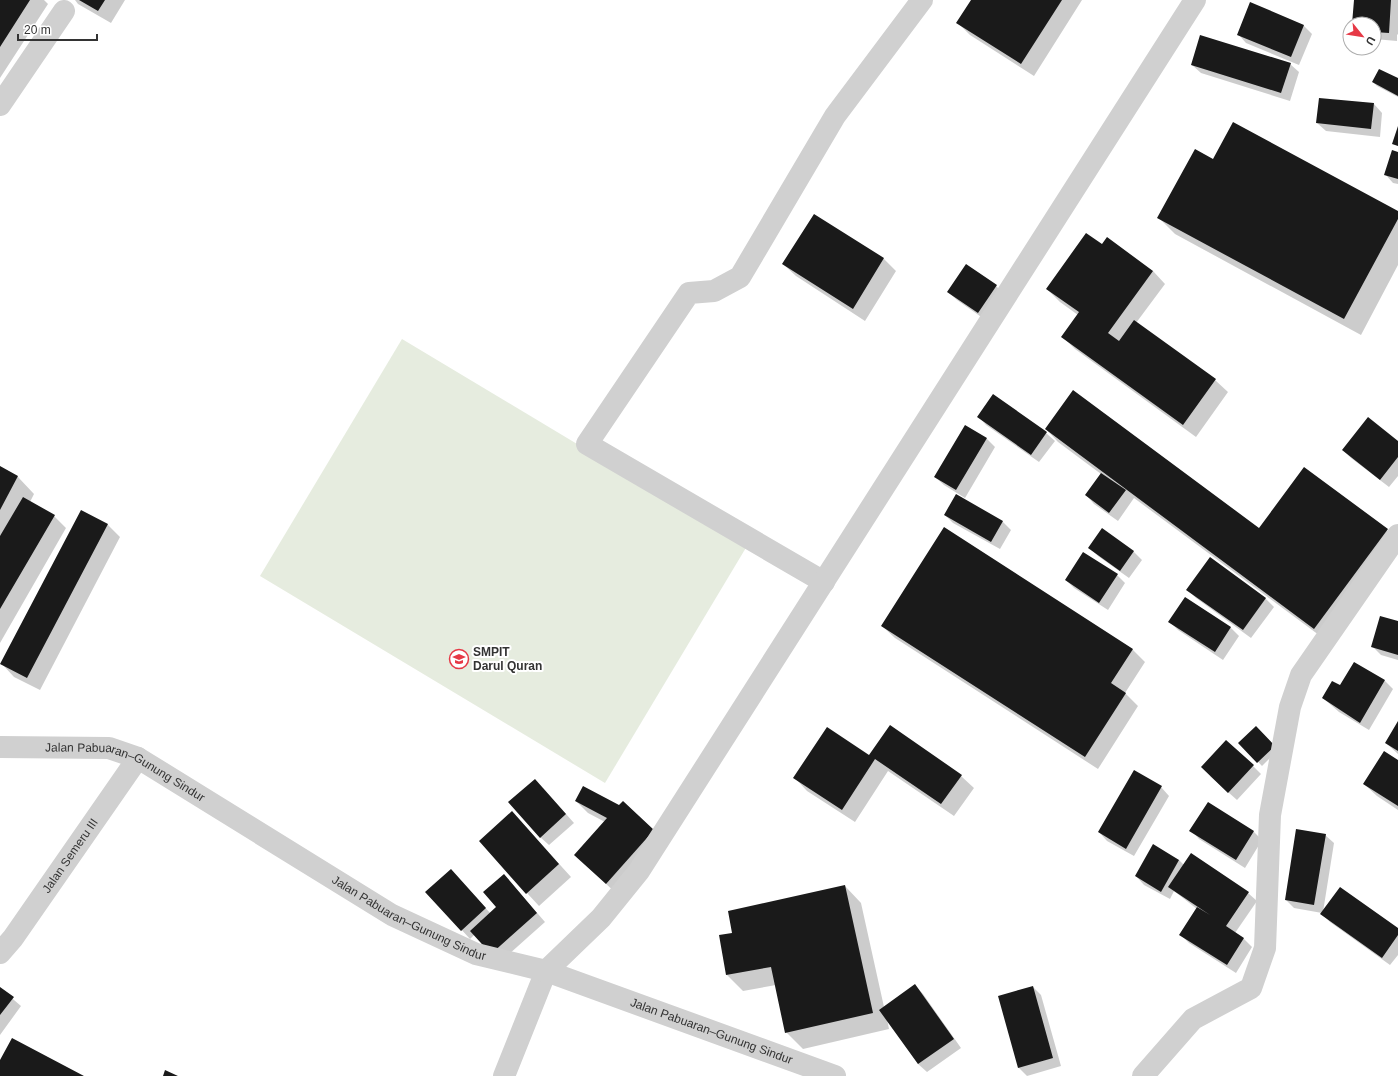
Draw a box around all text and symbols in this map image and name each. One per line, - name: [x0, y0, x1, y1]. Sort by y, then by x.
- scale bar: [18, 16, 97, 42]
- north arrow: [1342, 16, 1382, 56]
- text: 20 m: [24, 23, 51, 37]
- text: U: [1363, 35, 1378, 47]
- place label: SMPIT Darul Quran: [473, 645, 542, 673]
- school or university icon: SMPIT Darul Quran: [448, 648, 470, 670]
- street label: Jalan Pabuaran–Gunung Sindur: [45, 740, 207, 805]
- street label: Jalan Semeru III: [39, 816, 101, 896]
- street label: Jalan Pabuaran–Gunung Sindur: [329, 873, 487, 963]
- street label: Jalan Pabuaran–Gunung Sindur: [628, 995, 795, 1067]

